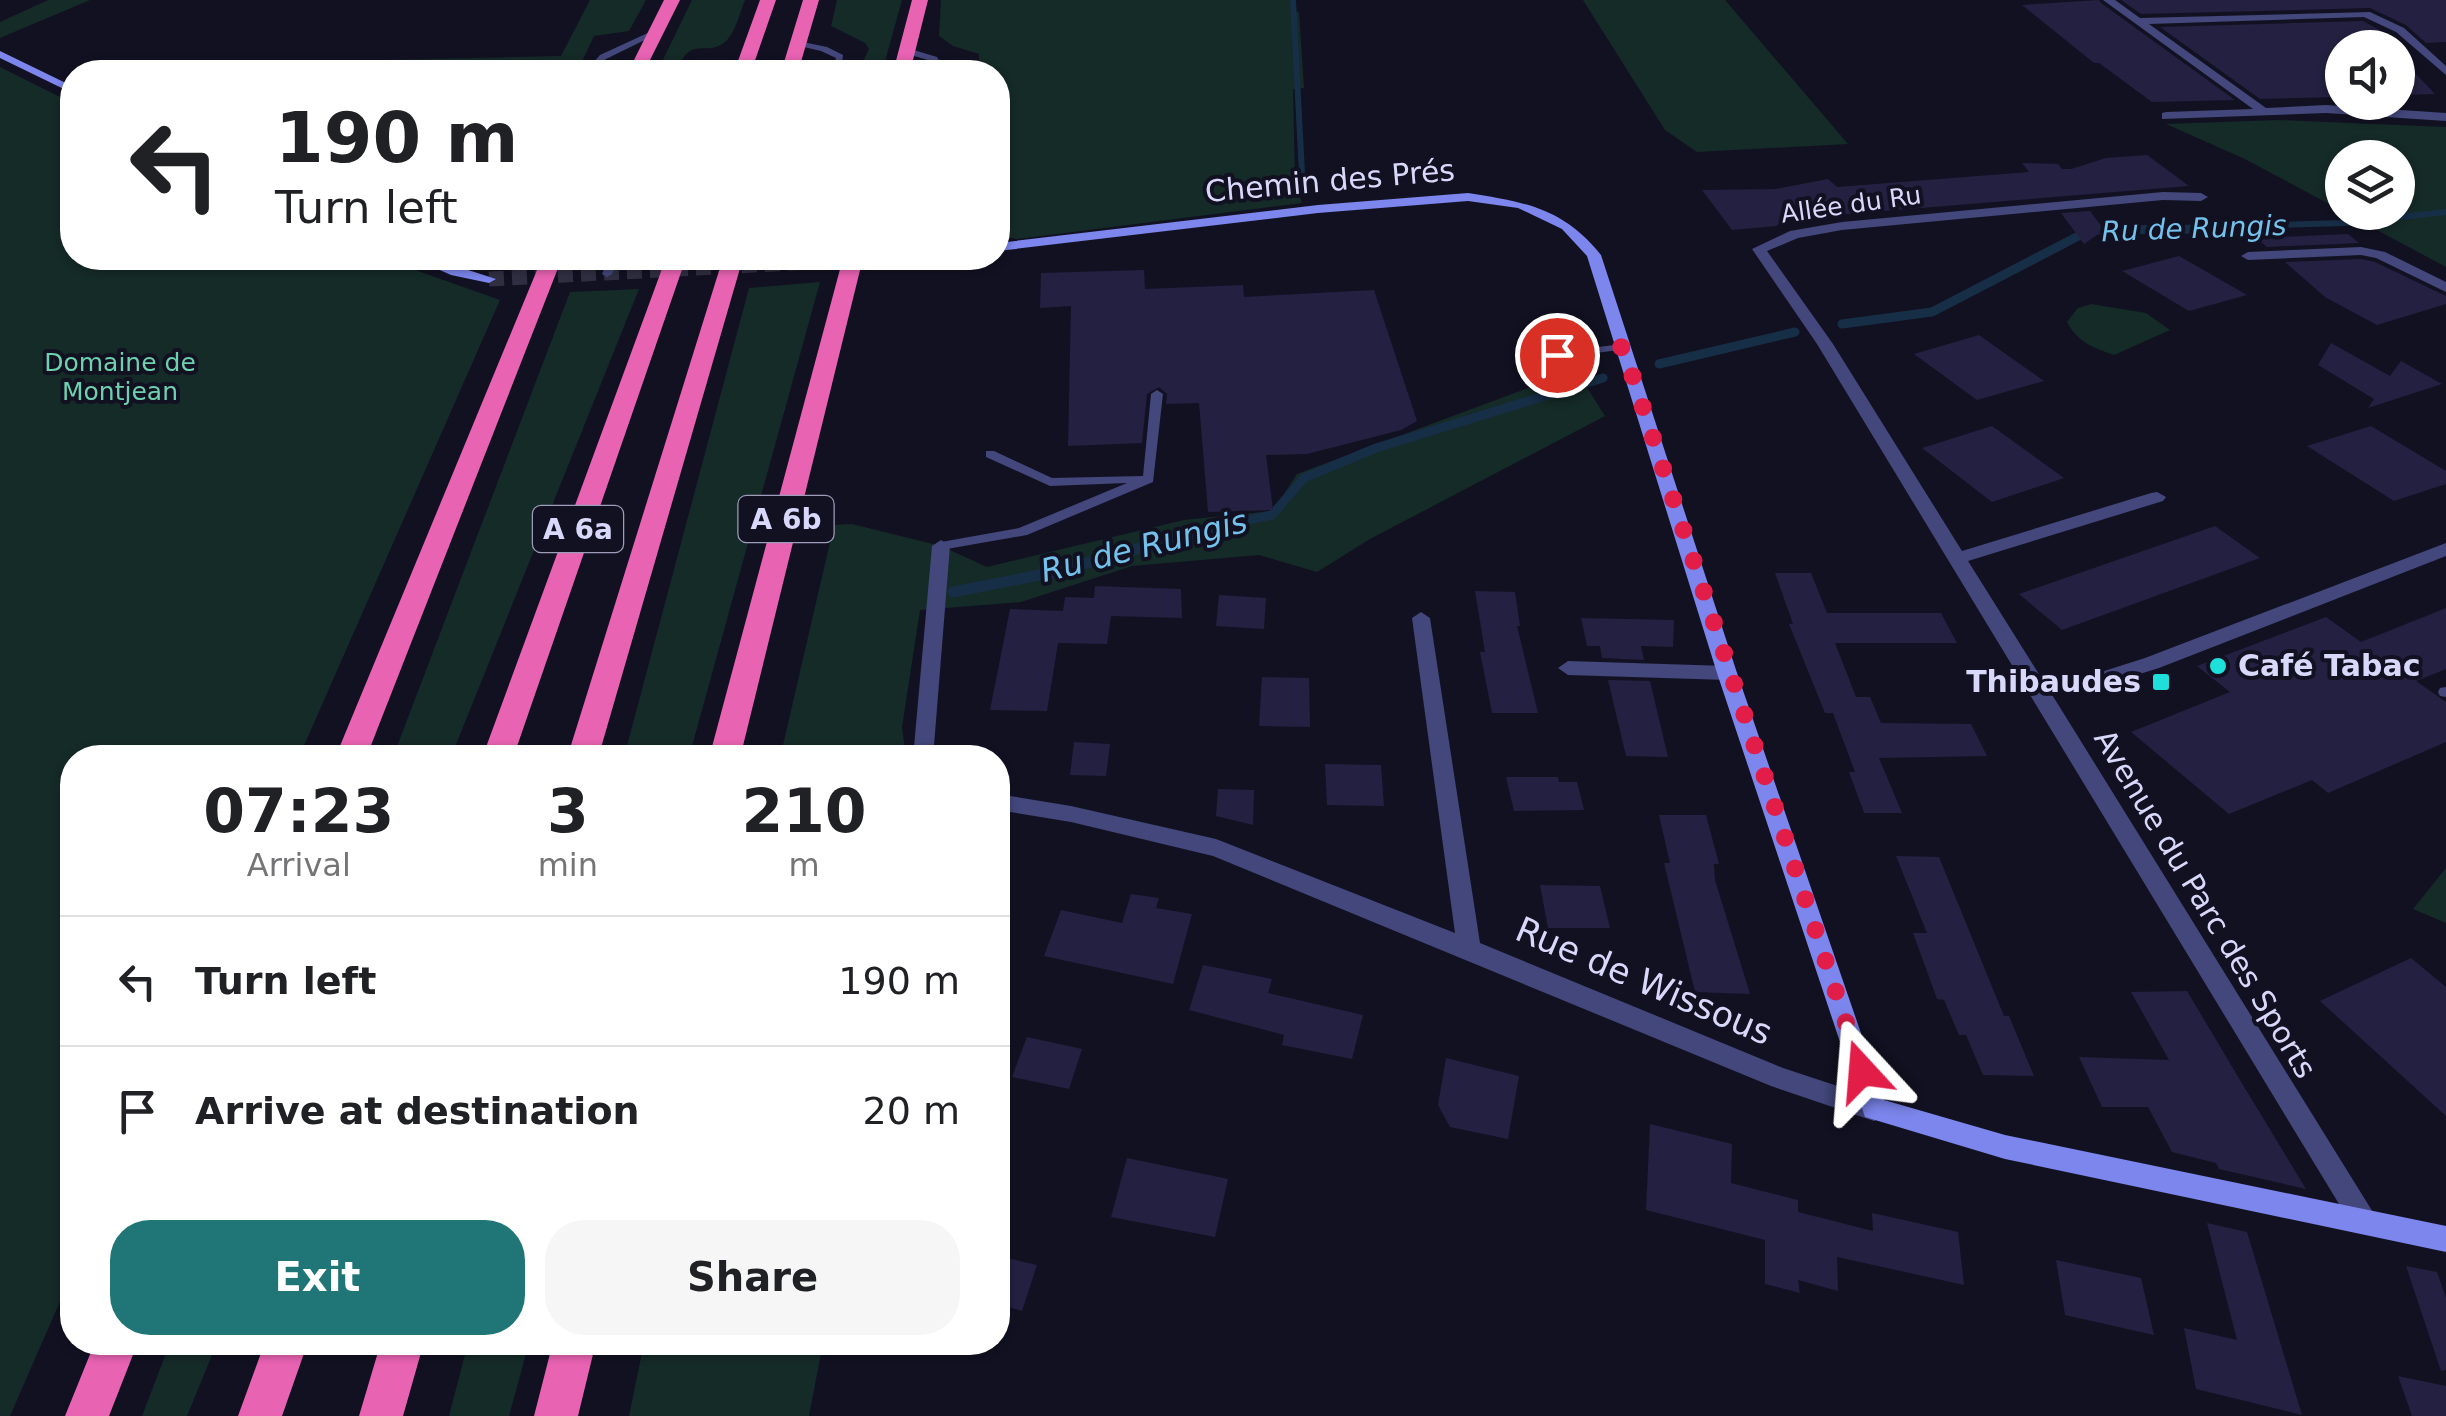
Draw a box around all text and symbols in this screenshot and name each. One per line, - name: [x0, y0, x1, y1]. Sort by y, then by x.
- map controls: [2325, 30, 2415, 230]
- button: sound: [2325, 30, 2415, 120]
- text: 190 m: [275, 97, 518, 179]
- icon: left: [110, 100, 240, 230]
- button: layers: [2325, 140, 2415, 230]
- street label: Chemin des Prés: [1204, 152, 1456, 209]
- street label: Allée du Ru: [1779, 180, 1923, 229]
- text: Turn left: [275, 181, 458, 234]
- water label: Ru de Rungis: [2101, 209, 2287, 248]
- pin: [1515, 313, 1600, 398]
- icon: arrive: [1530, 328, 1585, 383]
- park label: Domaine de Montjean: [44, 348, 196, 406]
- road number: A 6b: [738, 496, 834, 542]
- water label: Ru de Rungis: [1037, 502, 1251, 590]
- road number: A 6a: [533, 506, 623, 552]
- place label: Café Tabac: [2238, 648, 2420, 683]
- marker: Café Tabac: [2207, 655, 2229, 677]
- place label: Thibaudes: [1966, 664, 2141, 699]
- marker: Thibaudes: [2150, 671, 2172, 693]
- street label: Avenue du Parc des Sports: [2087, 723, 2324, 1084]
- text: 07:23: [203, 776, 394, 846]
- text: 3: [547, 776, 589, 846]
- text: 210: [741, 776, 867, 846]
- text: Arrival: [247, 846, 351, 884]
- text: min: [538, 846, 598, 884]
- text: m: [788, 846, 820, 884]
- street label: Rue de Wissous: [1510, 909, 1778, 1053]
- icon: left: [110, 954, 165, 1009]
- text: Turn left: [195, 959, 376, 1003]
- text: 190 m: [838, 959, 960, 1003]
- position arrow: [1810, 1019, 1914, 1123]
- icon: arrive: [110, 1084, 165, 1139]
- text: Arrive at destination: [195, 1089, 640, 1133]
- text: 20 m: [863, 1089, 960, 1133]
- button: Exit: [110, 1220, 525, 1335]
- button: Share: [545, 1220, 960, 1335]

